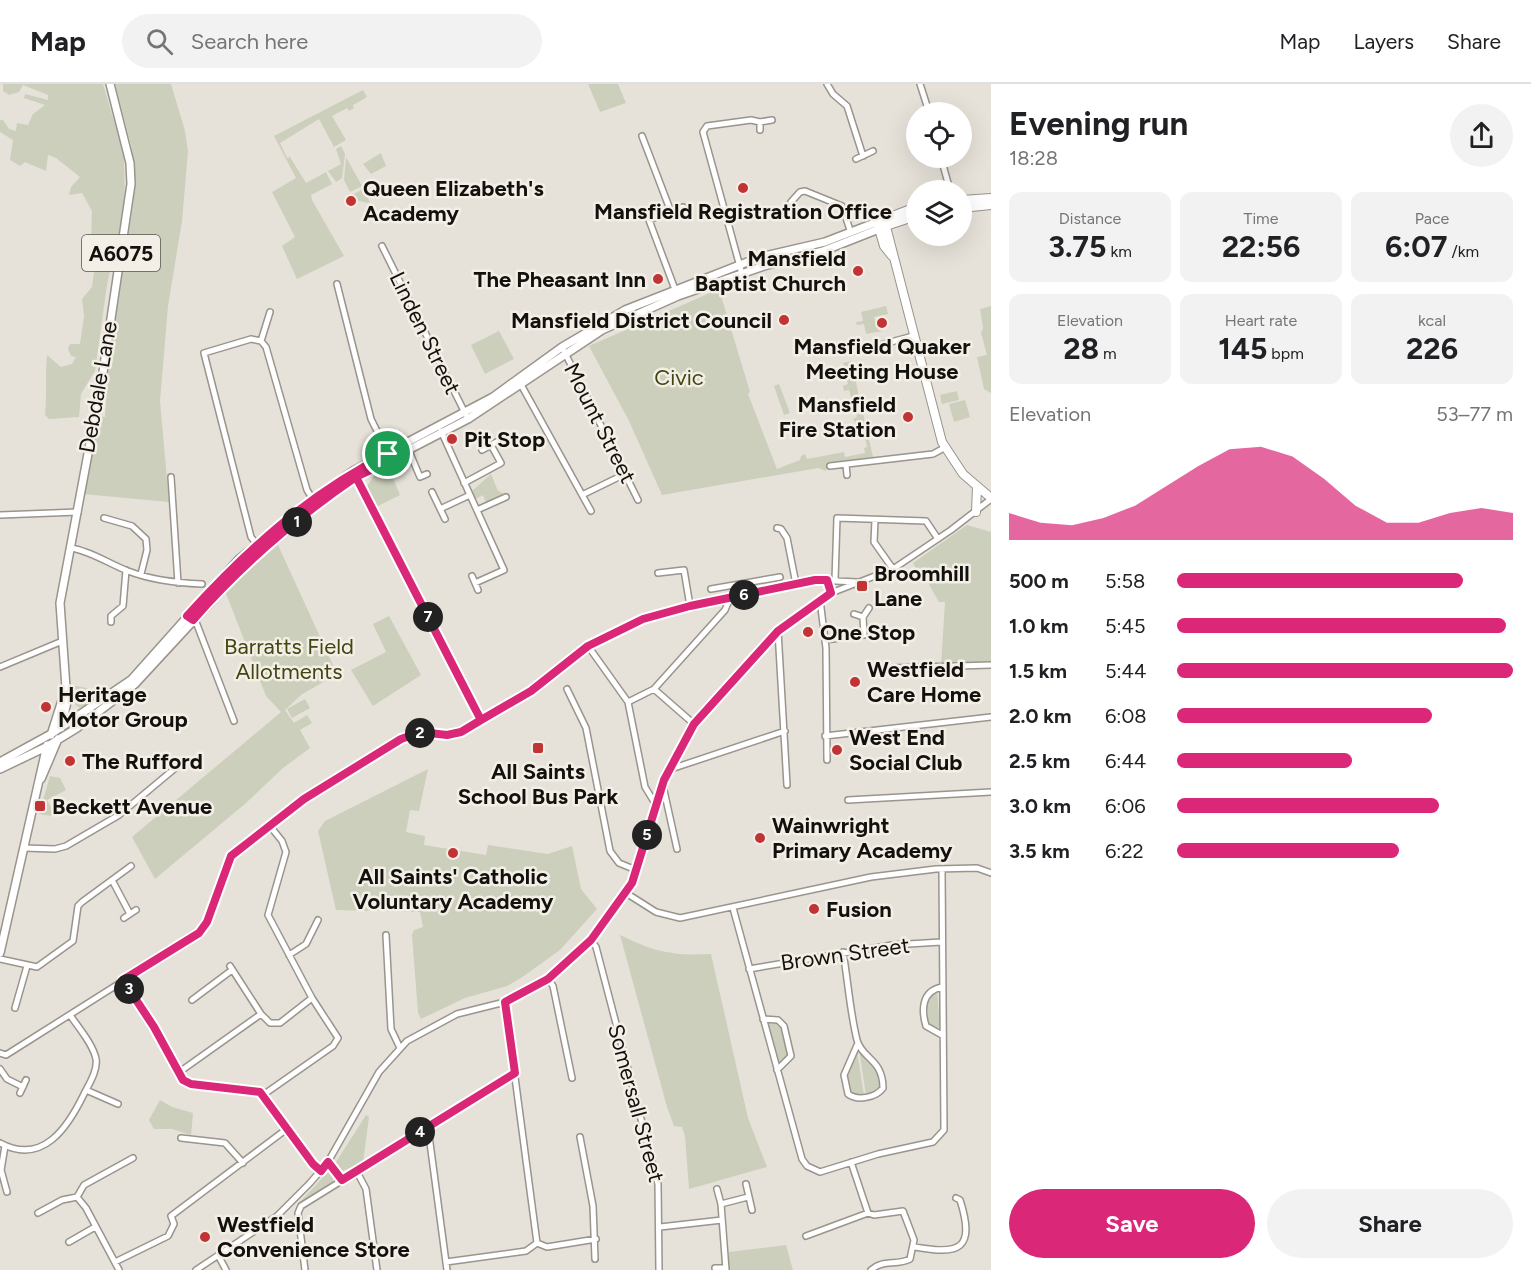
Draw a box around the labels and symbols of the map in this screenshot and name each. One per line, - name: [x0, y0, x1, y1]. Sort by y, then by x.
- place label: Queen Elizabeth's Academy: [363, 175, 544, 227]
- marker: Mansfield Registration Office: [736, 181, 750, 195]
- marker: Queen Elizabeth's Academy: [344, 194, 358, 208]
- place label: Mansfield Registration Office: [594, 198, 892, 225]
- road number: A6075: [82, 235, 160, 271]
- place label: Mansfield Baptist Church: [695, 245, 846, 297]
- marker: Mansfield Baptist Church: [851, 264, 865, 278]
- place label: The Pheasant Inn: [474, 266, 646, 293]
- street label: Linden Street: [384, 267, 466, 399]
- marker: The Pheasant Inn: [651, 272, 665, 286]
- place label: Mansfield District Council: [511, 307, 772, 334]
- marker: Mansfield District Council: [777, 313, 791, 327]
- marker: Mansfield Quaker Meeting House: [875, 316, 889, 330]
- street label: Debdale Lane: [73, 319, 123, 455]
- place label: Mansfield Quaker Meeting House: [793, 333, 971, 385]
- street label: Mount Street: [558, 358, 642, 488]
- park label: Civic: [654, 364, 704, 391]
- place label: Mansfield Fire Station: [779, 391, 896, 443]
- marker: Mansfield Fire Station: [901, 410, 915, 424]
- place label: Pit Stop: [464, 426, 545, 453]
- pin: [362, 428, 413, 479]
- marker: Pit Stop: [445, 432, 459, 446]
- pin: 1: [282, 507, 312, 537]
- place label: Broomhill Lane: [874, 560, 970, 612]
- marker: Broomhill Lane: [855, 579, 869, 593]
- pin: 6: [729, 580, 759, 610]
- pin: 7: [413, 602, 443, 632]
- place label: One Stop: [820, 619, 915, 646]
- marker: One Stop: [801, 625, 815, 639]
- park label: Barratts Field Allotments: [224, 633, 354, 685]
- place label: Westfield Care Home: [867, 656, 981, 708]
- marker: Westfield Care Home: [848, 675, 862, 689]
- place label: Heritage Motor Group: [58, 681, 188, 733]
- marker: Heritage Motor Group: [39, 700, 53, 714]
- pin: 2: [405, 718, 435, 748]
- place label: West End Social Club: [849, 724, 962, 776]
- marker: All Saints School Bus Park: [531, 741, 545, 755]
- marker: West End Social Club: [830, 743, 844, 757]
- place label: The Rufford: [82, 748, 203, 775]
- marker: The Rufford: [63, 754, 77, 768]
- place label: All Saints School Bus Park: [458, 758, 618, 810]
- place label: Beckett Avenue: [52, 793, 212, 820]
- marker: Beckett Avenue: [33, 799, 47, 813]
- place label: Wainwright Primary Academy: [772, 812, 953, 864]
- pin: 5: [632, 820, 662, 850]
- marker: Wainwright Primary Academy: [753, 831, 767, 845]
- marker: All Saints' Catholic Voluntary Academy: [446, 846, 460, 860]
- place label: All Saints' Catholic Voluntary Academy: [353, 863, 554, 915]
- place label: Fusion: [826, 896, 892, 923]
- marker: Fusion: [807, 902, 821, 916]
- street label: Brown Street: [779, 932, 911, 976]
- pin: 3: [114, 974, 144, 1004]
- street label: Somersall Street: [602, 1021, 670, 1185]
- pin: 4: [405, 1117, 435, 1147]
- place label: Westfield Convenience Store: [217, 1211, 410, 1263]
- marker: Westfield Convenience Store: [198, 1230, 212, 1244]

